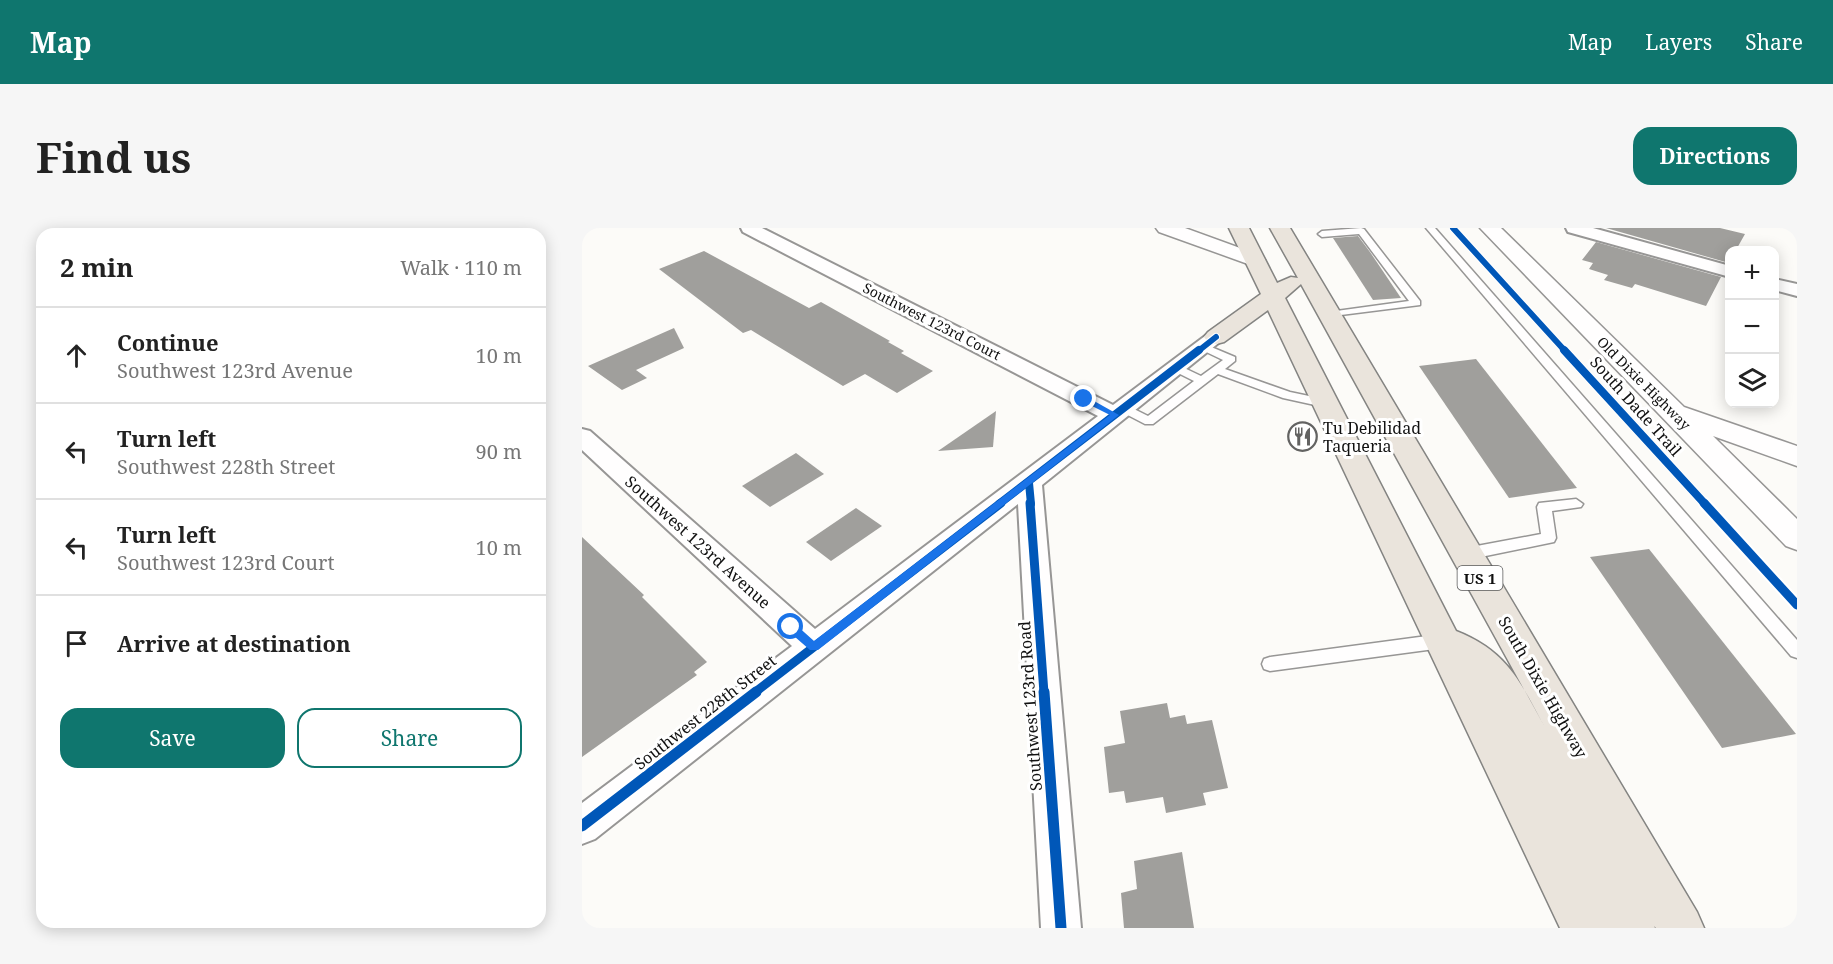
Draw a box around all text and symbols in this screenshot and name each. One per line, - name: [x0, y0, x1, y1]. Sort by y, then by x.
- text: Map: [30, 23, 92, 61]
- text: Map: [1568, 28, 1612, 56]
- text: Layers: [1645, 28, 1712, 56]
- text: Share: [1745, 28, 1803, 56]
- button: Directions: [1633, 127, 1797, 185]
- text: Find us: [36, 128, 191, 185]
- map controls: [1725, 246, 1779, 408]
- button: +: [1725, 246, 1779, 300]
- text: 2 min: [60, 249, 134, 285]
- text: Walk · 110 m: [400, 254, 522, 281]
- street label: Southwest 123rd Court: [860, 278, 1004, 364]
- button: −: [1725, 300, 1779, 354]
- text: Continue: [117, 327, 219, 357]
- street label: Old Dixie Highway: [1593, 332, 1695, 434]
- icon: ahead: [60, 339, 93, 372]
- text: 10 m: [476, 342, 522, 369]
- street label: South Dade Trail: [1585, 351, 1687, 461]
- button: layers: [1725, 354, 1779, 408]
- text: Southwest 123rd Avenue: [117, 357, 353, 384]
- route end: [1070, 385, 1096, 411]
- place label: Tu Debilidad Taqueria: [1323, 417, 1421, 457]
- restaurant icon: Tu Debilidad Taqueria: [1286, 421, 1318, 453]
- text: Turn left: [117, 423, 216, 453]
- icon: left: [60, 435, 93, 468]
- text: 90 m: [476, 438, 522, 465]
- text: Southwest 228th Street: [117, 453, 335, 480]
- street label: Southwest 123rd Avenue: [620, 471, 776, 613]
- text: Turn left: [117, 519, 216, 549]
- icon: left: [60, 531, 93, 564]
- text: 10 m: [476, 534, 522, 561]
- text: Southwest 123rd Court: [117, 549, 334, 576]
- road number: US 1: [1458, 566, 1502, 590]
- street label: South Dixie Highway: [1493, 612, 1593, 763]
- route start: [777, 613, 803, 639]
- street label: Southwest 123rd Road: [1013, 620, 1047, 792]
- icon: arrive: [60, 627, 93, 660]
- text: Arrive at destination: [117, 628, 351, 658]
- street label: Southwest 228th Street: [629, 649, 781, 774]
- button: Save: [60, 708, 285, 768]
- button: Share: [297, 708, 522, 768]

